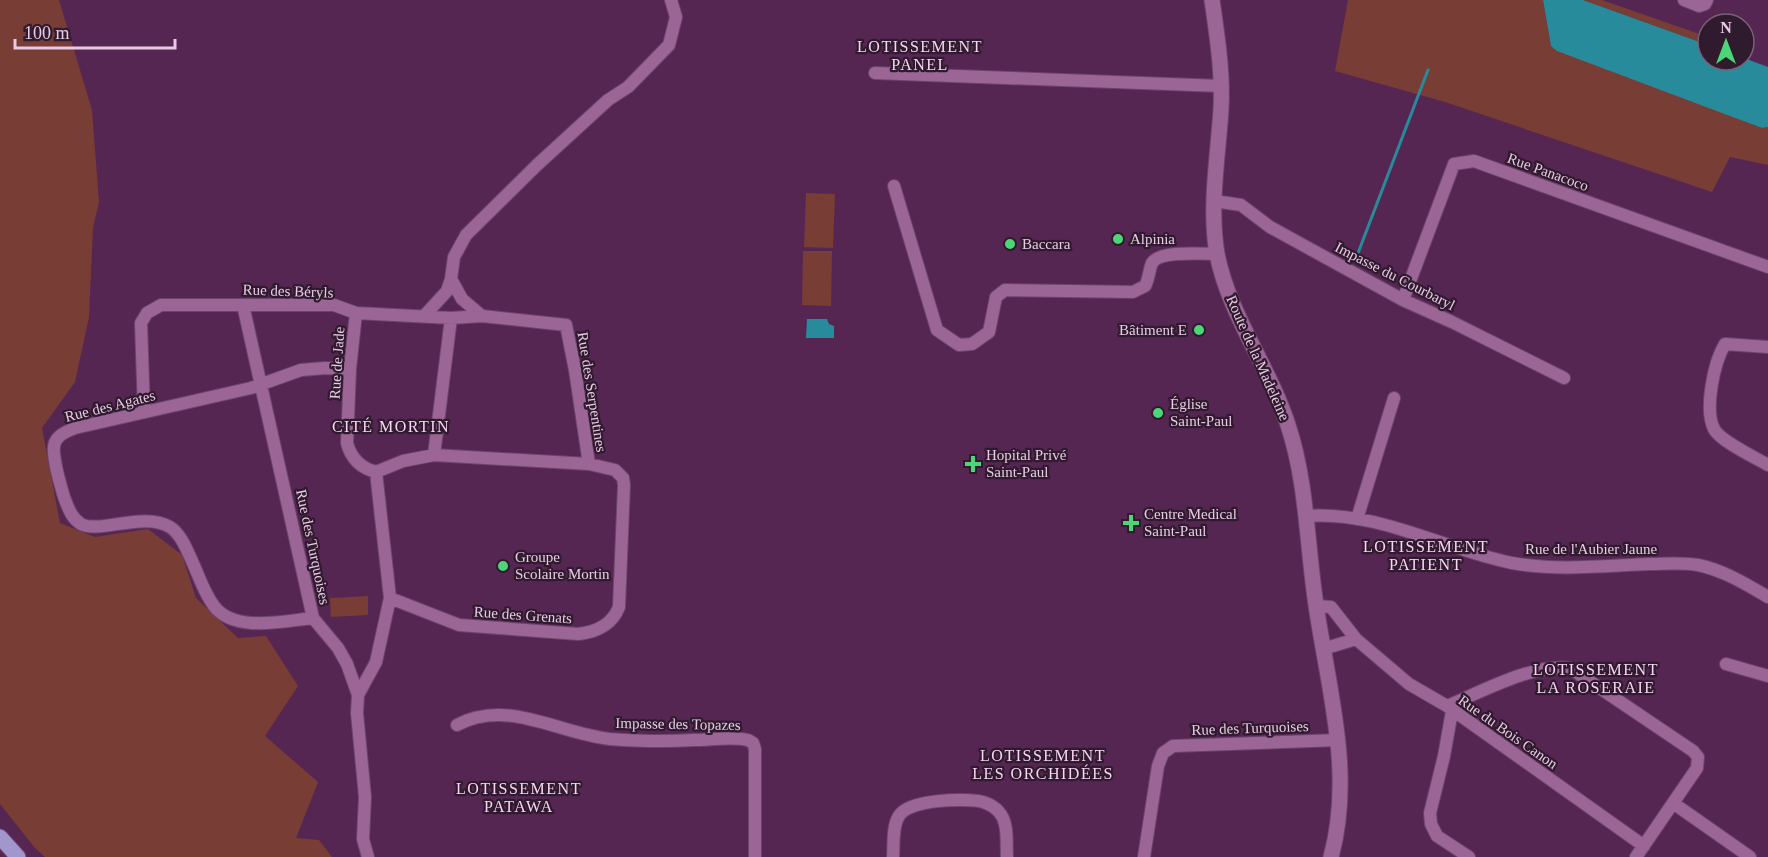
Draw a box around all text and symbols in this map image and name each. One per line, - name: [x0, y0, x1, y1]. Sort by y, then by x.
- scale bar: [15, 12, 176, 50]
- north arrow: [1696, 12, 1756, 72]
- text: N: [1720, 19, 1732, 36]
- text: 100 m: [24, 23, 70, 43]
- district label: LOTISSEMENT PANEL: [857, 38, 983, 73]
- street label: Rue Panacoco: [1505, 150, 1591, 194]
- place label: Alpinia: [1130, 231, 1175, 247]
- marker: Alpinia: [1111, 232, 1125, 246]
- place label: Baccara: [1022, 236, 1071, 252]
- marker: Baccara: [1003, 237, 1017, 251]
- street label: Impasse du Courbaryl: [1332, 239, 1458, 313]
- street label: Rue des Béryls: [242, 281, 334, 301]
- street label: Route de la Madeleine: [1223, 293, 1293, 423]
- place label: Bâtiment E: [1119, 322, 1187, 338]
- marker: Bâtiment E: [1192, 323, 1206, 337]
- street label: Rue de Jade: [326, 326, 348, 400]
- street label: Rue des Serpentines: [575, 331, 609, 453]
- street label: Rue des Agates: [63, 387, 157, 425]
- place label: Église Saint-Paul: [1170, 396, 1233, 429]
- marker: Église Saint-Paul: [1151, 406, 1165, 420]
- district label: CITÉ MORTIN: [332, 417, 450, 435]
- place label: Hopital Privé Saint-Paul: [986, 447, 1067, 480]
- marker: Hopital Privé Saint-Paul: [964, 455, 982, 473]
- street label: Rue des Turquoises: [293, 488, 333, 606]
- place label: Centre Medical Saint-Paul: [1144, 506, 1237, 539]
- marker: Centre Medical Saint-Paul: [1122, 514, 1140, 532]
- district label: LOTISSEMENT PATIENT: [1363, 538, 1489, 573]
- street label: Rue de l'Aubier Jaune: [1525, 541, 1657, 557]
- place label: Groupe Scolaire Mortin: [515, 549, 610, 582]
- marker: Groupe Scolaire Mortin: [496, 559, 510, 573]
- street label: Rue des Grenats: [473, 604, 573, 626]
- district label: LOTISSEMENT LA ROSERAIE: [1533, 661, 1659, 696]
- street label: Rue du Bois Canon: [1455, 692, 1561, 772]
- street label: Impasse des Topazes: [615, 715, 741, 733]
- street label: Rue des Turquoises: [1191, 718, 1309, 738]
- district label: LOTISSEMENT LES ORCHIDÉES: [972, 747, 1114, 782]
- district label: LOTISSEMENT PATAWA: [456, 780, 582, 815]

